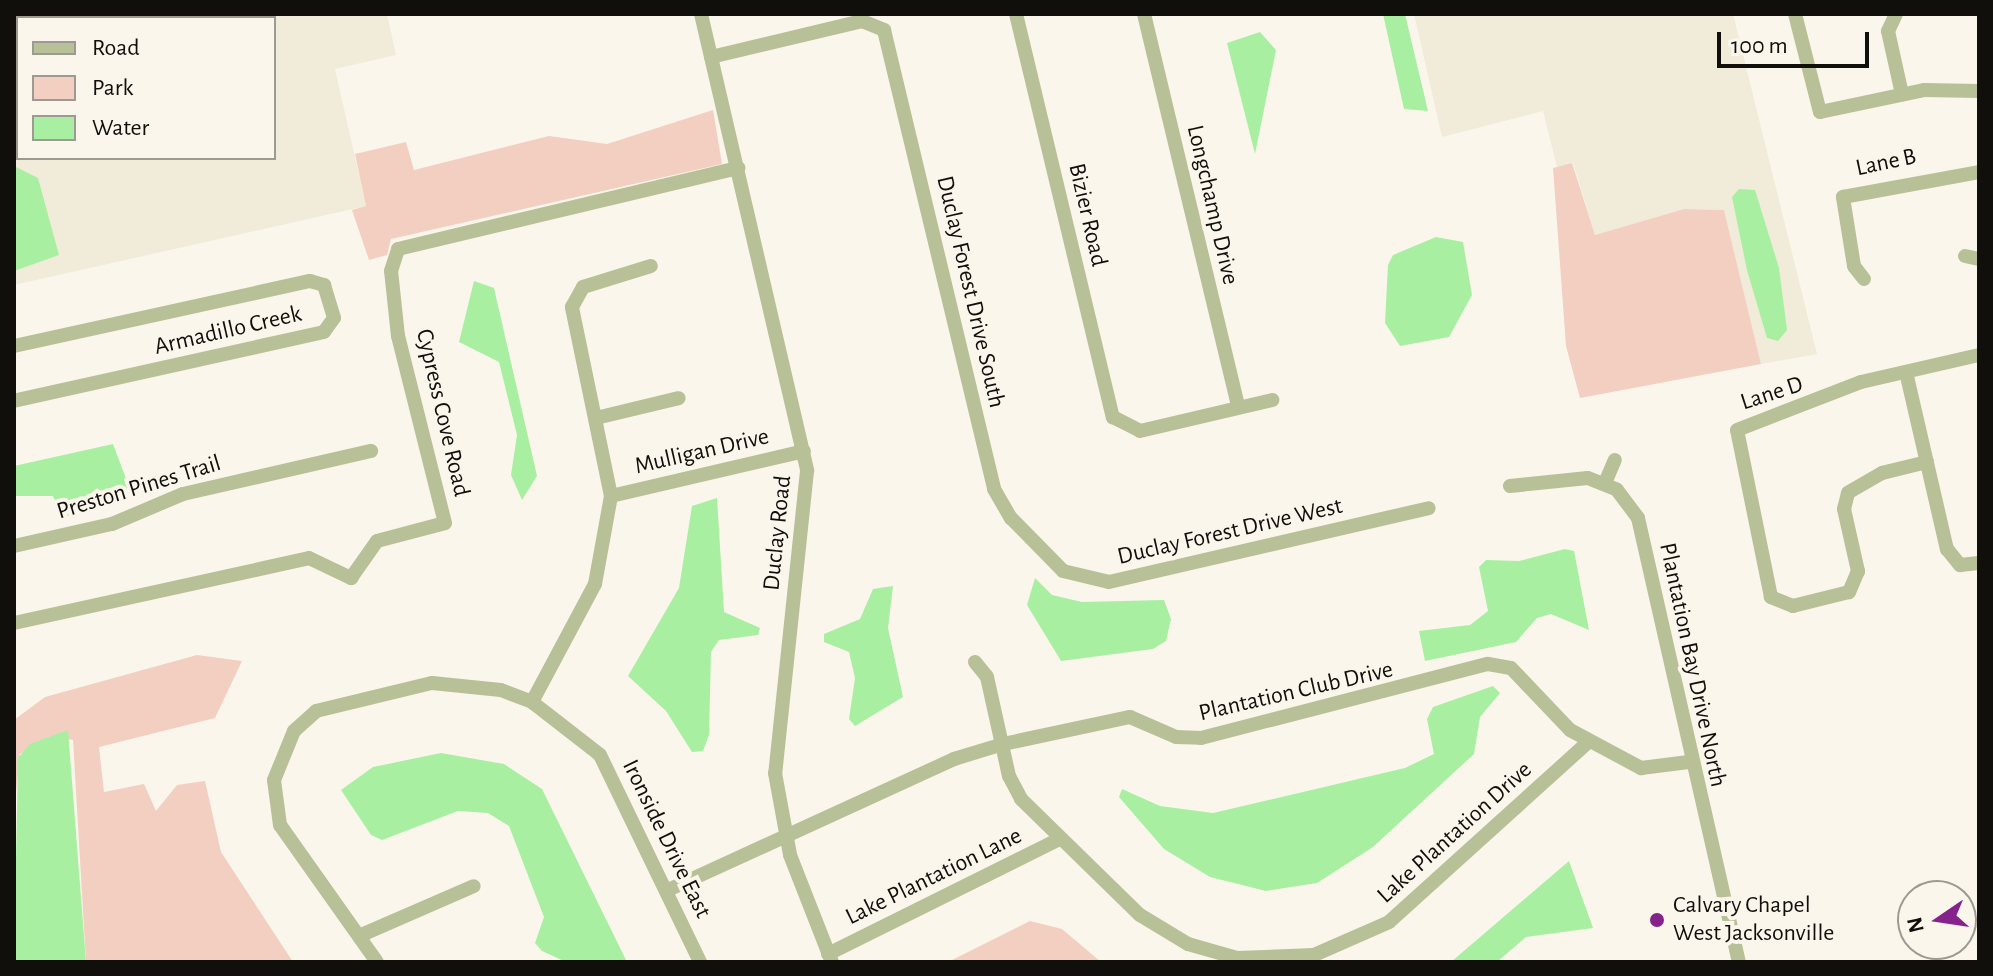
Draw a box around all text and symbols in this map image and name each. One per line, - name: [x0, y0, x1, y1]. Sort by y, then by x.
- legend: [16, 16, 276, 160]
- scale bar: [1721, 16, 1873, 66]
- text: 100 m: [1731, 34, 1788, 58]
- text: Road: [92, 36, 140, 60]
- text: Park: [92, 76, 133, 100]
- text: Water: [92, 116, 149, 140]
- street label: Longchamp Drive: [1180, 122, 1244, 288]
- street label: Lane B: [1853, 143, 1919, 183]
- street label: Bizier Road: [1061, 161, 1113, 269]
- street label: Duclay Forest Drive South: [929, 173, 1011, 411]
- street label: Armadillo Creek: [152, 300, 304, 362]
- street label: Cypress Cove Road: [409, 326, 475, 500]
- street label: Lane D: [1737, 370, 1807, 418]
- street label: Mulligan Drive: [632, 423, 772, 481]
- street label: Preston Pines Trail: [53, 449, 225, 527]
- street label: Duclay Road: [758, 474, 798, 592]
- street label: Duclay Forest Drive West: [1115, 492, 1345, 572]
- street label: Plantation Bay Drive North: [1652, 540, 1732, 790]
- street label: Plantation Club Drive: [1196, 656, 1396, 728]
- street label: Ironside Drive East: [615, 755, 717, 923]
- street label: Lake Plantation Drive: [1372, 756, 1538, 910]
- street label: Lake Plantation Lane: [841, 822, 1027, 932]
- north arrow: [1897, 880, 1977, 960]
- place label: Calvary Chapel West Jacksonville: [1673, 892, 1834, 948]
- marker: Calvary Chapel West Jacksonville: [1648, 911, 1666, 929]
- text: N: [1903, 915, 1928, 935]

